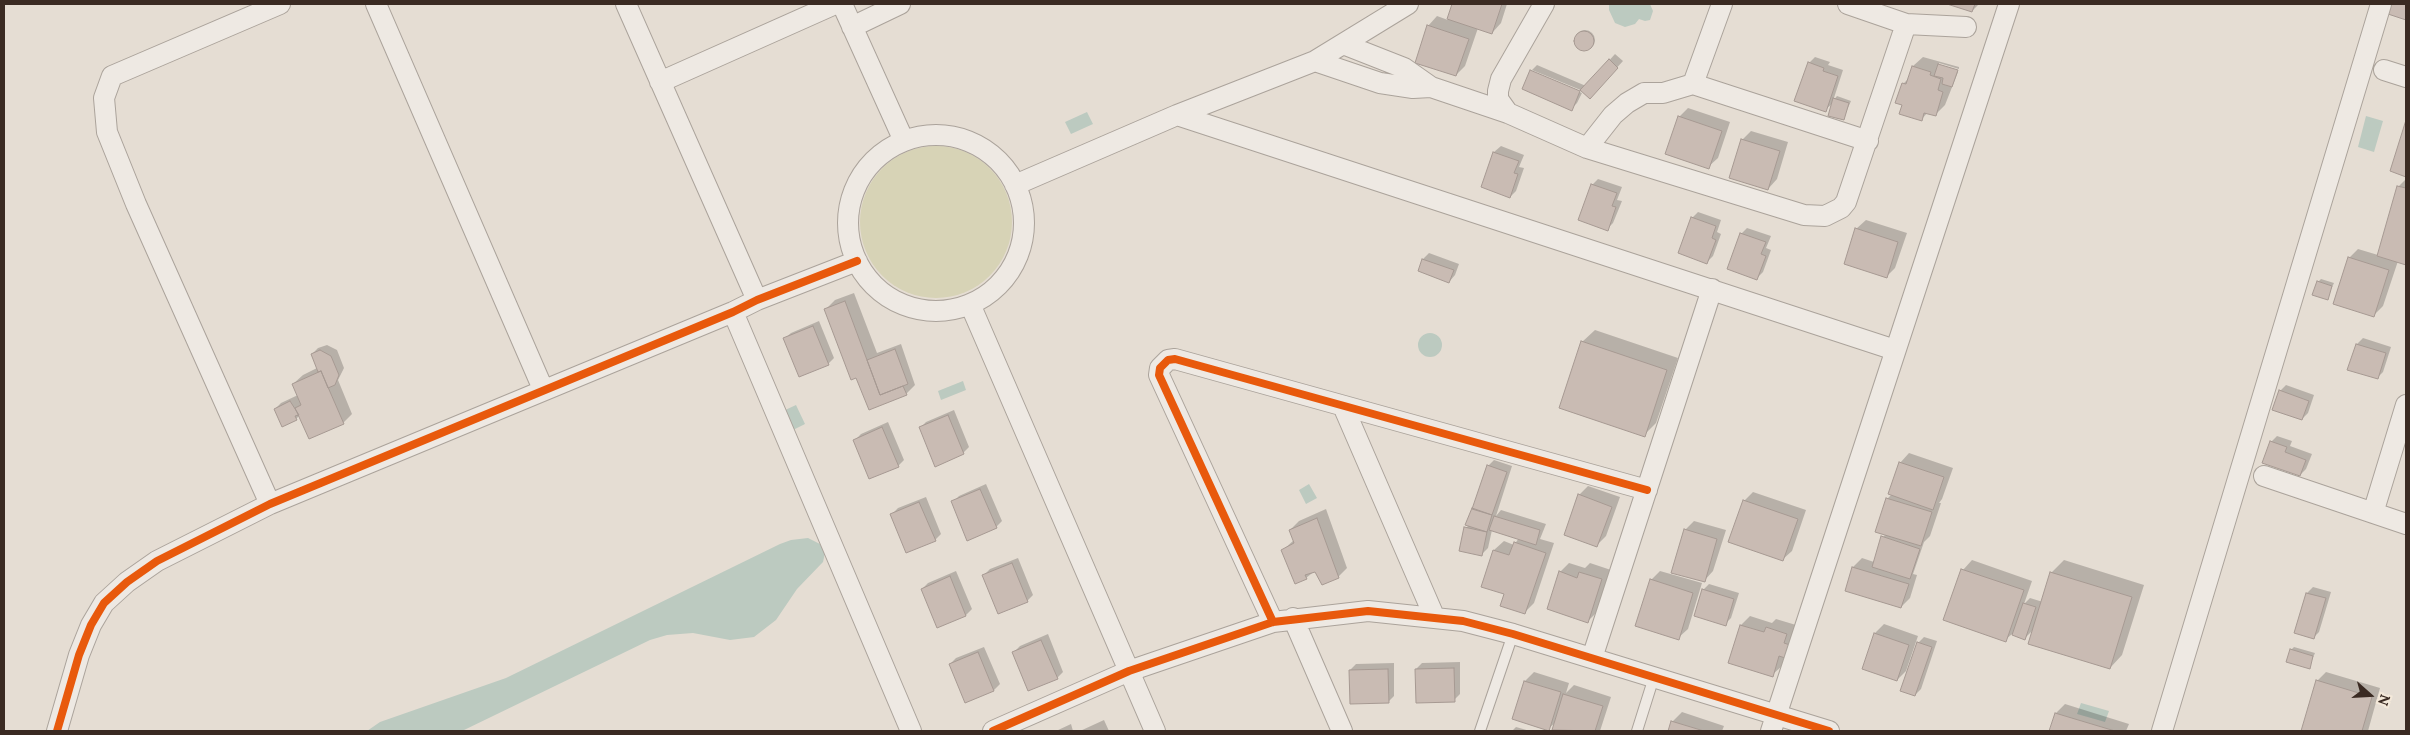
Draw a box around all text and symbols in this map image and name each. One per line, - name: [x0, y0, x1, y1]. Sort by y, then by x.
- north arrow: [2345, 670, 2395, 720]
- text: N: [2374, 692, 2394, 708]

